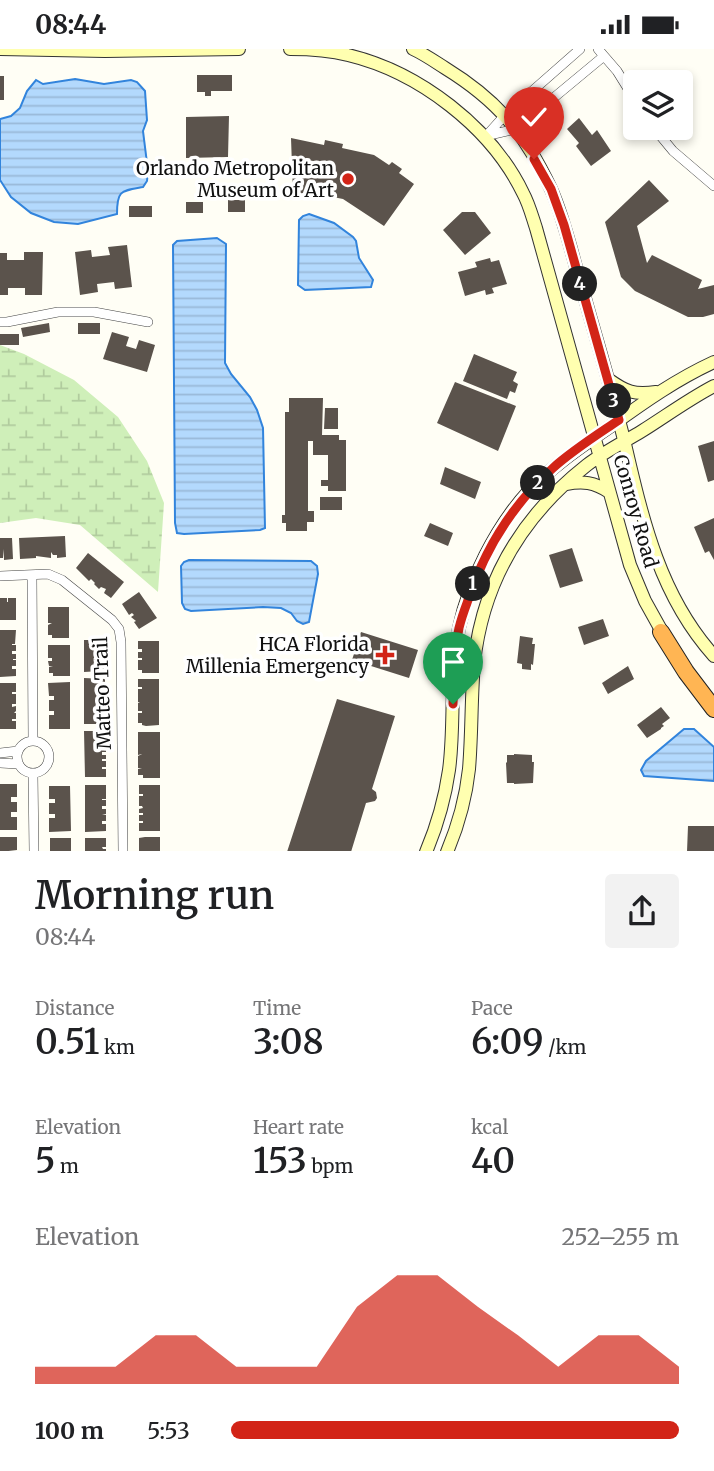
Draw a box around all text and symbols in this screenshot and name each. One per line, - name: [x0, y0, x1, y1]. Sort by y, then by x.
- text: 08:44: [35, 8, 106, 41]
- map controls: [623, 70, 693, 140]
- button: layers: [623, 70, 693, 140]
- pin: [504, 87, 564, 159]
- icon: check: [515, 98, 553, 136]
- place label: Orlando Metropolitan Museum of Art: [136, 156, 335, 202]
- marker: Orlando Metropolitan Museum of Art: [340, 171, 356, 187]
- pin: 4: [562, 267, 598, 301]
- text: 4: [573, 271, 586, 295]
- pin: 3: [596, 383, 632, 419]
- text: 3: [608, 388, 619, 412]
- street label: Conroy Road: [608, 452, 664, 570]
- pin: 2: [520, 465, 556, 501]
- text: 2: [532, 470, 543, 494]
- pin: 1: [456, 567, 490, 601]
- text: 1: [468, 571, 477, 595]
- place label: HCA Florida Millenia Emergency: [186, 632, 369, 678]
- pin: [423, 632, 483, 704]
- street label: Matteo Trail: [88, 636, 116, 750]
- icon: arrive: [434, 643, 472, 681]
- marker: HCA Florida Millenia Emergency: [375, 645, 395, 665]
- text: Morning run: [35, 872, 274, 919]
- button: share: [605, 874, 679, 948]
- text: 08:44: [35, 922, 96, 951]
- text: Distance: [35, 996, 114, 1020]
- text: Time: [253, 996, 301, 1020]
- text: Pace: [471, 996, 513, 1020]
- text: 0.51: [35, 1020, 99, 1064]
- text: 3:08: [253, 1020, 324, 1064]
- text: 6:09: [471, 1020, 544, 1064]
- text: km: [99, 1035, 135, 1059]
- text: /km: [544, 1035, 586, 1059]
- text: Elevation: [35, 1115, 121, 1139]
- text: Heart rate: [253, 1115, 344, 1139]
- text: kcal: [471, 1115, 508, 1139]
- text: 5: [35, 1139, 55, 1183]
- text: 153: [253, 1139, 307, 1183]
- text: 40: [471, 1139, 515, 1183]
- text: m: [55, 1154, 79, 1178]
- text: bpm: [307, 1154, 353, 1178]
- text: Elevation: [35, 1222, 139, 1251]
- text: 252–255 m: [561, 1222, 679, 1251]
- text: 100 m: [35, 1416, 104, 1445]
- text: 5:53: [147, 1416, 190, 1445]

